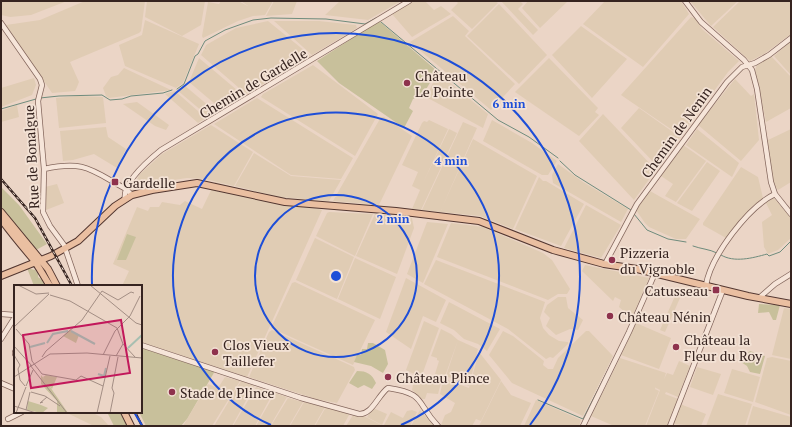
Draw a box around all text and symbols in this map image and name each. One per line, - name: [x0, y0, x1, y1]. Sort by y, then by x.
- street label: Chemin de Gardelle: [195, 43, 311, 123]
- place label: Château Le Pointe: [415, 66, 474, 101]
- marker: Château Le Pointe: [402, 78, 412, 88]
- street label: Chemin de Nenin: [636, 82, 716, 182]
- text: 6 min: [493, 96, 526, 111]
- street label: Rue de Bonalgue: [19, 105, 43, 209]
- text: 4 min: [435, 153, 468, 168]
- place label: Gardelle: [123, 173, 175, 192]
- marker: Gardelle: [110, 177, 120, 187]
- text: 2 min: [377, 211, 410, 226]
- place label: Pizzeria du Vignoble: [620, 243, 695, 278]
- marker: Pizzeria du Vignoble: [607, 255, 617, 265]
- centre of rings: [329, 269, 343, 283]
- place label: Catusseau: [644, 281, 708, 300]
- inset map: [14, 285, 142, 413]
- marker: Catusseau: [711, 285, 721, 295]
- place label: Château Nénin: [618, 307, 712, 326]
- marker: Château Nénin: [605, 311, 615, 321]
- place label: Château la Fleur du Roy: [684, 330, 763, 365]
- place label: Clos Vieux Taillefer: [223, 335, 290, 370]
- marker: Château la Fleur du Roy: [671, 342, 681, 352]
- marker: Clos Vieux Taillefer: [210, 347, 220, 357]
- place label: Château Plince: [396, 368, 489, 387]
- marker: Château Plince: [383, 372, 393, 382]
- place label: Stade de Plince: [180, 383, 275, 402]
- marker: Stade de Plince: [167, 387, 177, 397]

